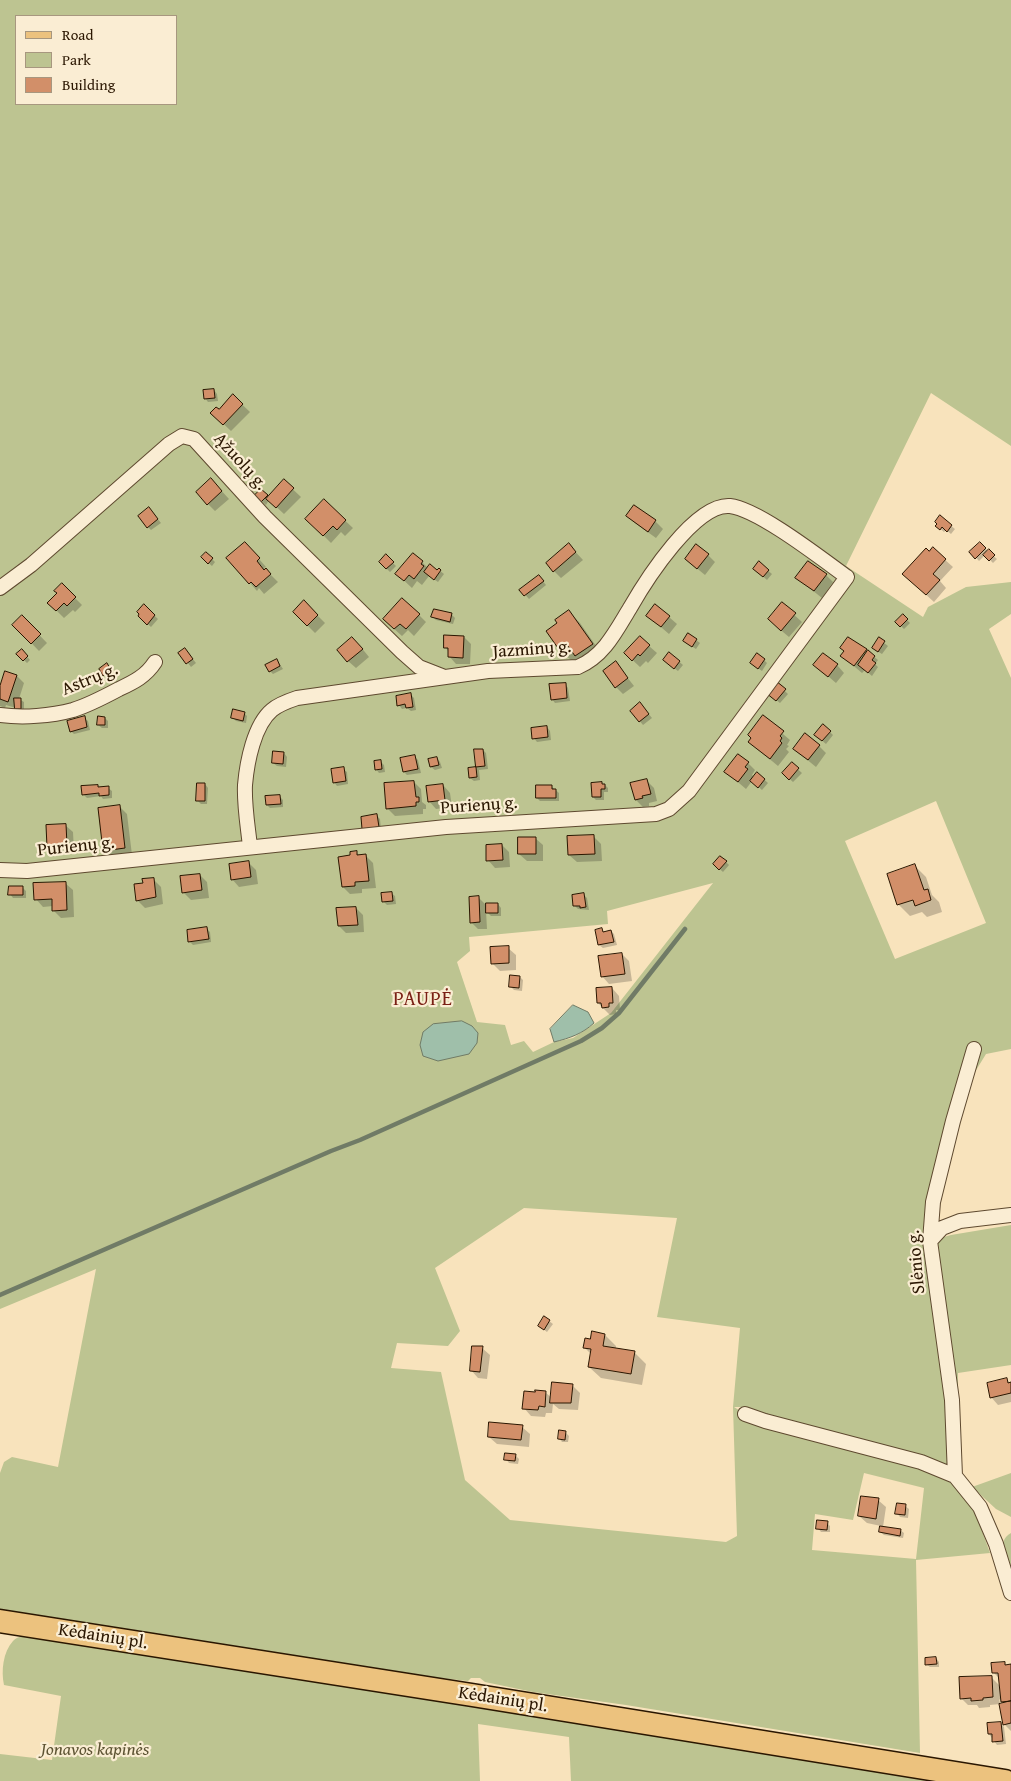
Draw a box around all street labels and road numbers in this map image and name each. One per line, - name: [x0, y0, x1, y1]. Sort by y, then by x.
- street label: Ąžuolų g.: [209, 429, 271, 495]
- street label: Jazminų g.: [492, 636, 572, 664]
- street label: Astrų g.: [59, 659, 121, 701]
- street label: Purienų g.: [440, 793, 518, 819]
- street label: Purienų g.: [36, 832, 116, 862]
- street label: Slėnio g.: [903, 1229, 931, 1295]
- street label: Kėdainių pl.: [57, 1619, 149, 1655]
- street label: Kėdainių pl.: [457, 1682, 549, 1718]

